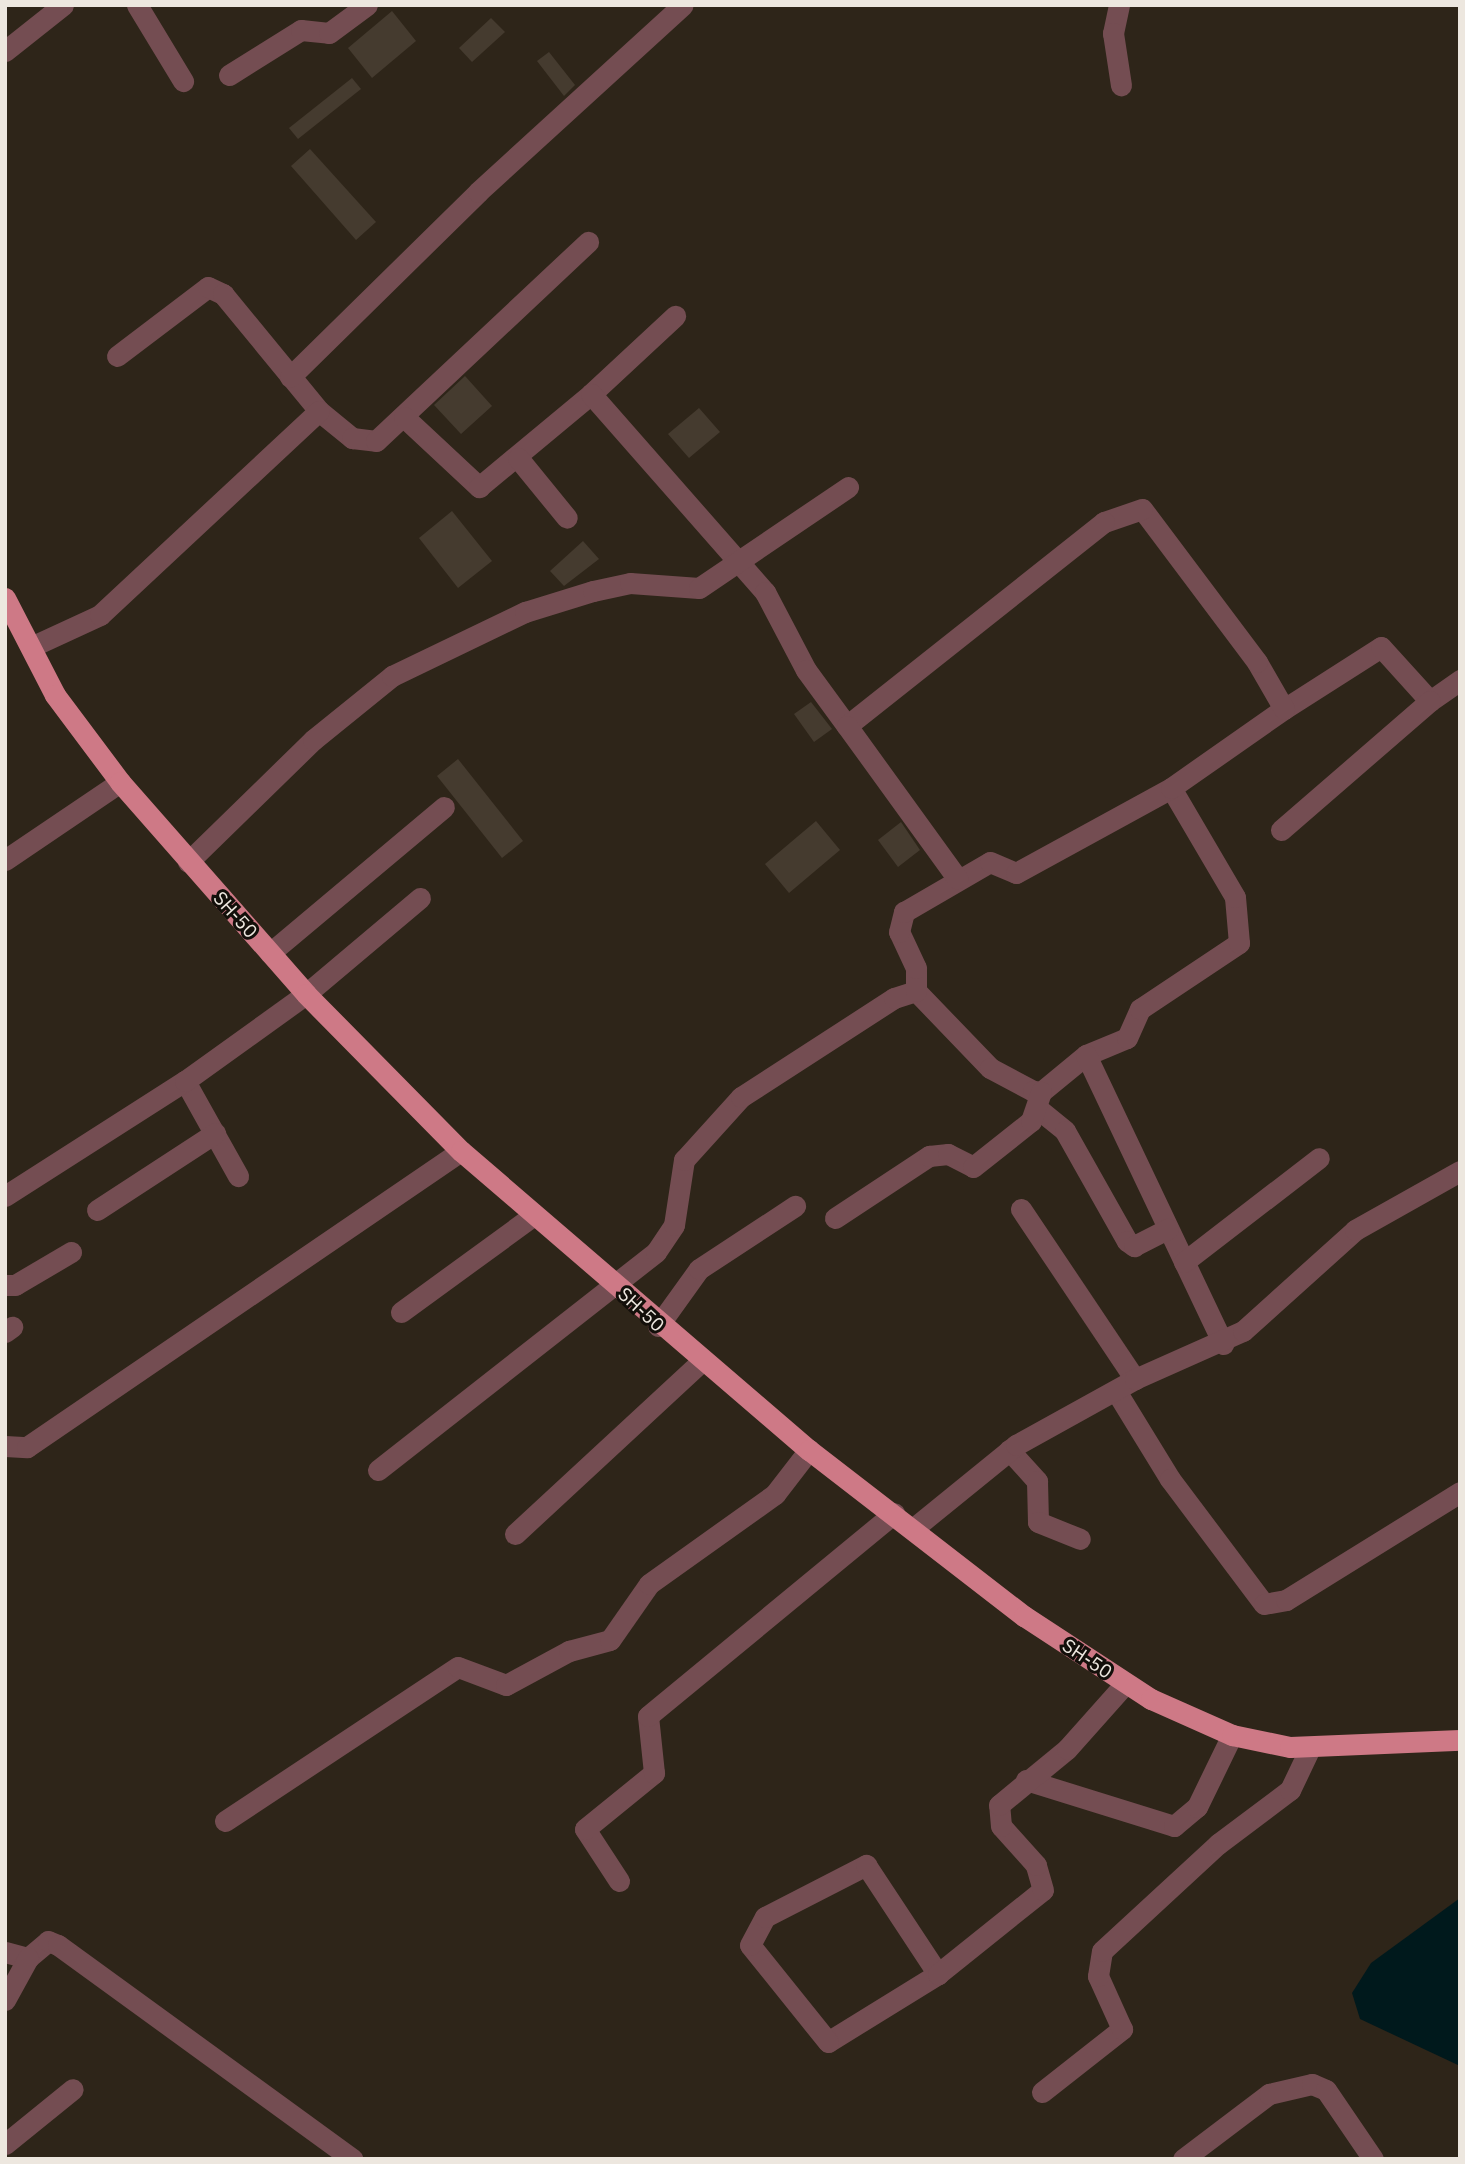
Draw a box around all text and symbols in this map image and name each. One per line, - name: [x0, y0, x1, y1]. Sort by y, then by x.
- street label: SH-50: [208, 887, 262, 943]
- street label: SH-50: [613, 1283, 669, 1337]
- street label: SH-50: [1058, 1634, 1116, 1684]

